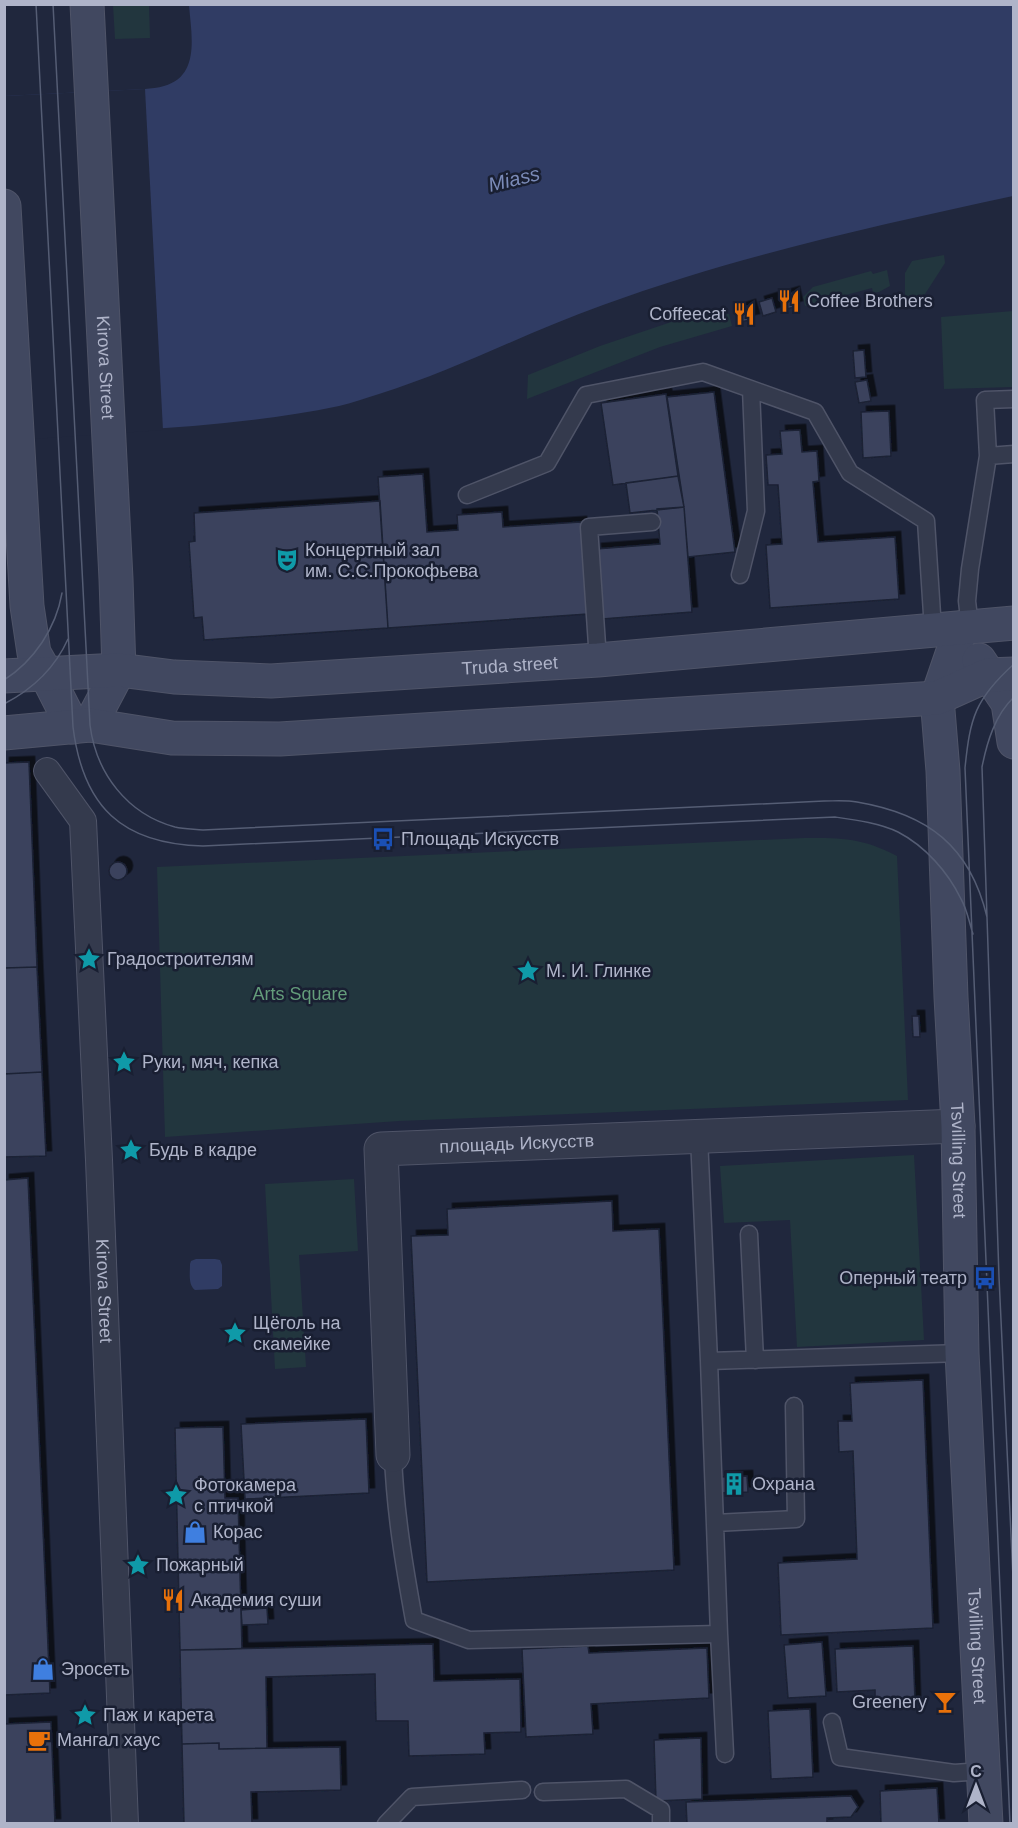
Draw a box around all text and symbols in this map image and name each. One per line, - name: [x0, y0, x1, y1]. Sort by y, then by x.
- water label: Miass: [486, 162, 542, 196]
- restaurant icon: Coffee Brothers: [776, 288, 802, 314]
- place label: Coffee Brothers: [807, 291, 933, 311]
- restaurant icon: Coffeecat: [731, 301, 757, 327]
- place label: Coffeecat: [649, 304, 726, 324]
- street label: Kirova Street: [93, 315, 118, 420]
- place label: Концертный зал им. С.С.Прокофьева: [305, 540, 479, 581]
- theatre icon: Концертный зал им. С.С.Прокофьева: [274, 547, 300, 573]
- street label: Truda street: [461, 653, 559, 679]
- bus stop icon: Площадь Искусств: [370, 826, 396, 852]
- place label: Площадь Искусств: [401, 829, 559, 849]
- place icon: Градостроителям: [76, 946, 102, 972]
- place label: Градостроителям: [107, 949, 254, 969]
- place icon: М. И. Глинке: [515, 958, 541, 984]
- place label: М. И. Глинке: [546, 961, 651, 981]
- park label: Arts Square: [252, 984, 348, 1004]
- place icon: Руки, мяч, кепка: [111, 1049, 137, 1075]
- place label: Руки, мяч, кепка: [142, 1052, 280, 1072]
- street label: Tsvilling Street: [947, 1102, 970, 1219]
- street label: площадь Искусств: [439, 1131, 594, 1157]
- place icon: Будь в кадре: [118, 1137, 144, 1163]
- place label: Будь в кадре: [149, 1140, 257, 1160]
- street label: Kirova Street: [92, 1238, 116, 1343]
- bus stop icon: Оперный театр: [972, 1265, 998, 1291]
- place label: Оперный театр: [839, 1268, 967, 1288]
- place label: Щёголь на скамейке: [253, 1313, 341, 1354]
- place icon: Щёголь на скамейке: [222, 1320, 248, 1346]
- building icon: Охрана: [721, 1471, 747, 1497]
- place label: Охрана: [752, 1474, 816, 1494]
- place label: Фотокамера с птичкой: [194, 1475, 297, 1516]
- place icon: Фотокамера с птичкой: [163, 1482, 189, 1508]
- shop icon: Корас: [182, 1519, 208, 1545]
- place label: Корас: [213, 1522, 263, 1542]
- place icon: Пожарный: [125, 1552, 151, 1578]
- place label: Пожарный: [156, 1555, 244, 1575]
- restaurant icon: Академия суши: [160, 1587, 186, 1613]
- street label: Tsvilling Street: [964, 1588, 990, 1705]
- place label: Академия суши: [191, 1590, 321, 1610]
- shop icon: Эросеть: [30, 1656, 56, 1682]
- place label: Эросеть: [61, 1659, 130, 1679]
- bar icon: Greenery: [932, 1689, 958, 1715]
- place label: Greenery: [852, 1692, 927, 1712]
- place icon: Паж и карета: [72, 1702, 98, 1728]
- place label: Паж и карета: [103, 1705, 215, 1725]
- cafe icon: Мангал хаус: [26, 1727, 52, 1753]
- place label: Мангал хаус: [57, 1730, 160, 1750]
- north arrow: [946, 1756, 1006, 1816]
- text: С: [970, 1763, 982, 1780]

